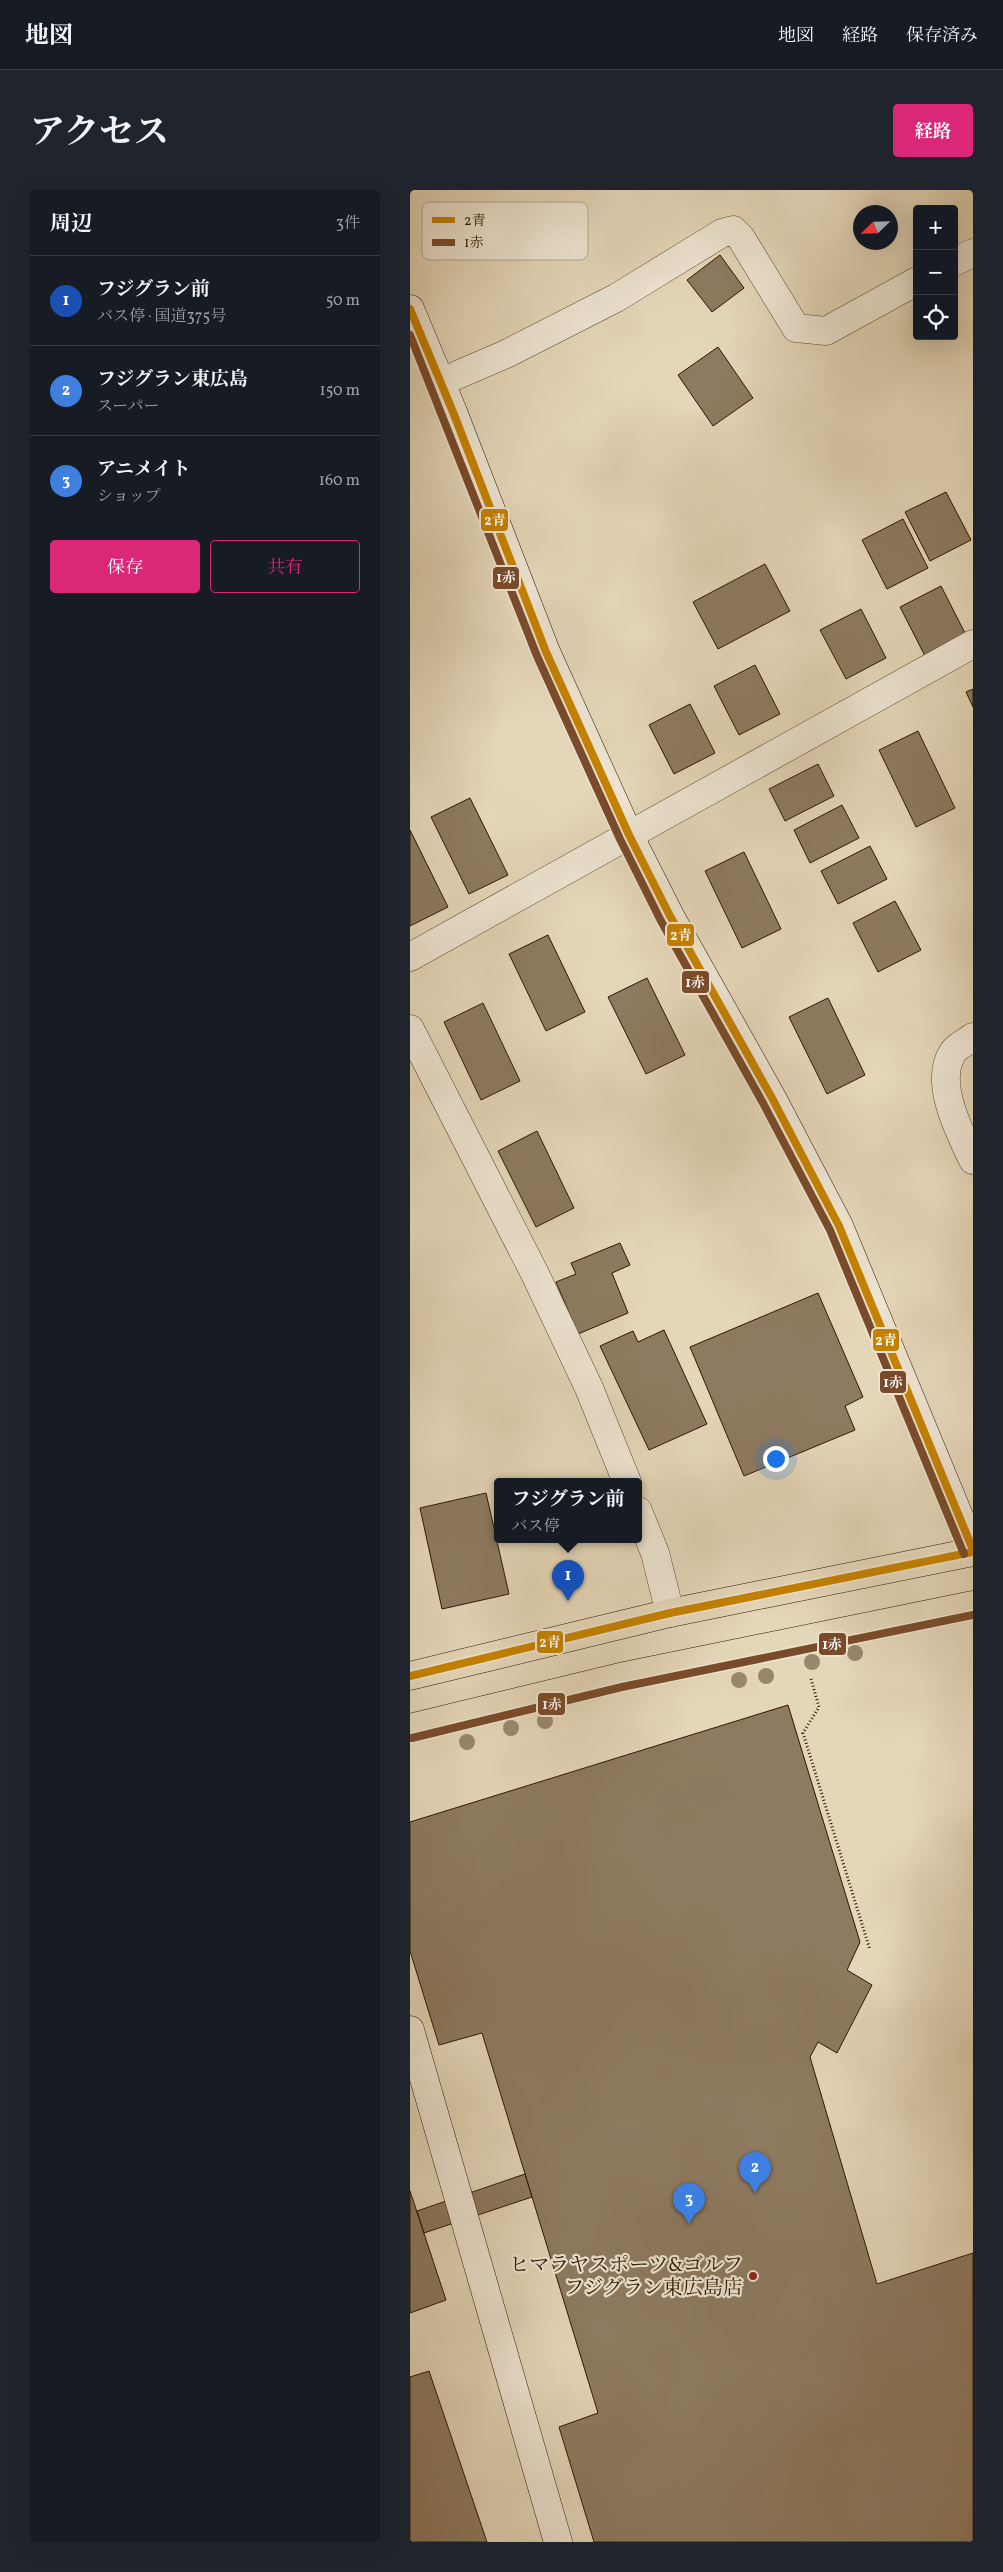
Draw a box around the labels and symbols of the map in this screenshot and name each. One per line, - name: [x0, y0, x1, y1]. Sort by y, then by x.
- legend: [422, 202, 588, 260]
- north arrow: [853, 205, 898, 250]
- text: 2青: [464, 212, 486, 231]
- text: 1赤: [464, 234, 483, 253]
- line badge: 2青: [480, 508, 509, 532]
- text: 2青: [484, 512, 506, 531]
- line badge: 1赤: [492, 566, 520, 590]
- text: 1赤: [496, 569, 516, 588]
- line badge: 2青: [666, 923, 695, 947]
- text: 2青: [670, 927, 692, 946]
- line badge: 1赤: [681, 970, 710, 994]
- text: 1赤: [685, 974, 705, 993]
- line badge: 2青: [872, 1328, 900, 1352]
- text: 2青: [875, 1332, 897, 1351]
- line badge: 1赤: [879, 1370, 907, 1394]
- text: 1赤: [883, 1374, 903, 1393]
- your location: [763, 1446, 789, 1472]
- pin: 1: [552, 1560, 584, 1601]
- line badge: 2青: [536, 1630, 564, 1654]
- line badge: 1赤: [818, 1632, 847, 1656]
- text: 2青: [539, 1634, 561, 1653]
- text: 1赤: [822, 1636, 842, 1655]
- line badge: 1赤: [537, 1692, 566, 1716]
- text: 1赤: [542, 1696, 562, 1715]
- pin: 2: [739, 2152, 771, 2193]
- pin: 3: [673, 2183, 705, 2224]
- place label: ヒマラヤスポーツ&ゴルフ フジグラン東広島店: [509, 2252, 743, 2303]
- marker: ヒマラヤスポーツ&ゴルフ フジグラン東広島店: [747, 2270, 759, 2282]

